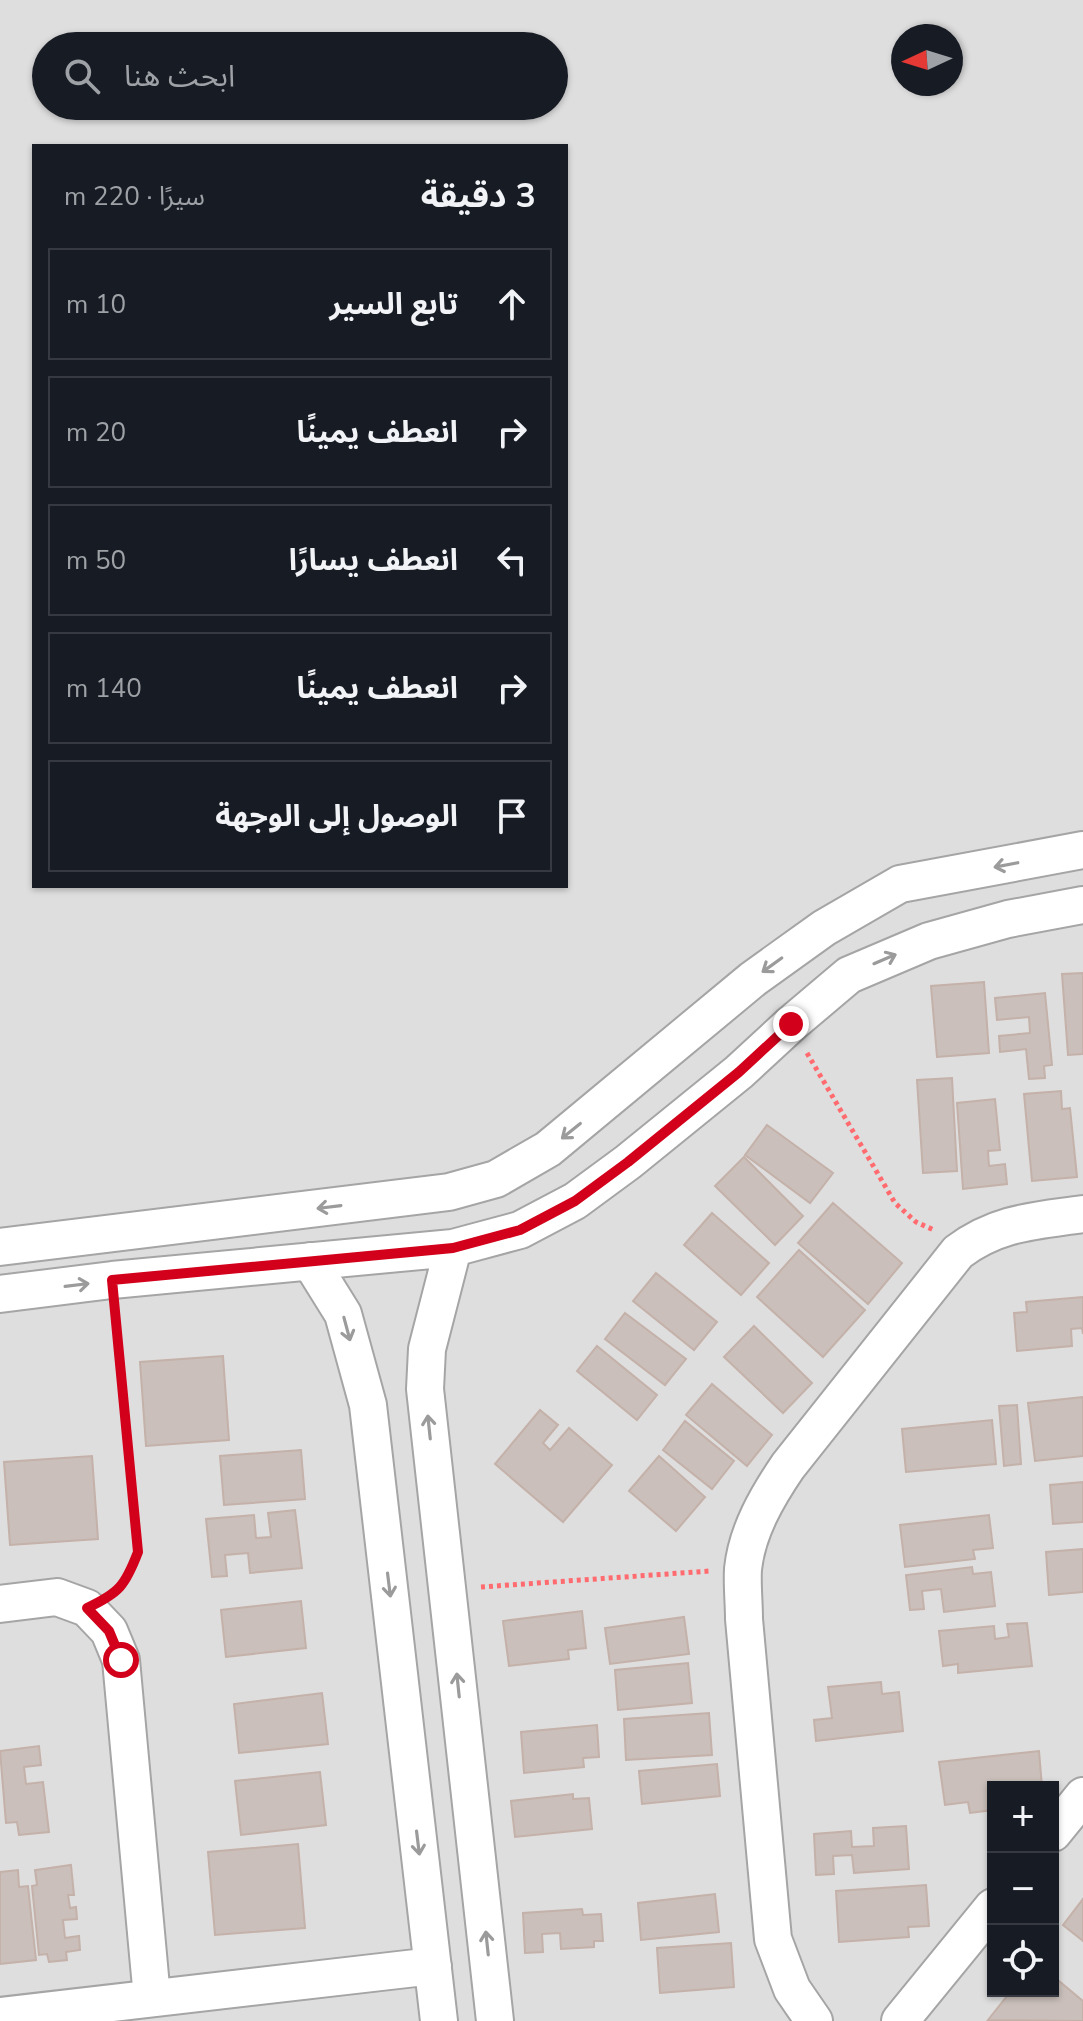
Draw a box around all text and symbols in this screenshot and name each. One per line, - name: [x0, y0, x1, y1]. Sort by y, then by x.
- north arrow: [891, 24, 963, 96]
- search box: [32, 32, 568, 120]
- icon: search: [60, 54, 104, 98]
- text: ابحث هنا: [124, 56, 235, 97]
- text: 3 دقيقة: [421, 173, 536, 219]
- text: سيرًا · 220 m: [64, 179, 205, 214]
- icon: ahead: [490, 282, 534, 326]
- text: تابع السير: [330, 284, 458, 325]
- text: 10 m: [66, 287, 126, 322]
- icon: right: [490, 410, 534, 454]
- text: انعطف يمينًا: [297, 412, 458, 453]
- text: 20 m: [66, 415, 126, 450]
- icon: left: [490, 538, 534, 582]
- text: انعطف يسارًا: [289, 540, 458, 581]
- text: 50 m: [66, 543, 126, 578]
- icon: right: [490, 666, 534, 710]
- text: انعطف يمينًا: [297, 668, 458, 709]
- text: 140 m: [66, 671, 142, 706]
- icon: arrive: [490, 794, 534, 838]
- text: الوصول إلى الوجهة: [215, 796, 458, 837]
- one-way arrow: [994, 858, 1020, 873]
- one-way arrow: [872, 951, 897, 966]
- one-way arrow: [762, 957, 783, 974]
- route end: [773, 1006, 809, 1042]
- one-way arrow: [562, 1122, 582, 1140]
- one-way arrow: [316, 1200, 342, 1215]
- one-way arrow: [64, 1277, 90, 1292]
- one-way arrow: [341, 1315, 356, 1341]
- one-way arrow: [421, 1415, 436, 1440]
- one-way arrow: [381, 1571, 396, 1598]
- route start: [103, 1642, 139, 1678]
- one-way arrow: [450, 1672, 465, 1699]
- map controls: [987, 1781, 1059, 1997]
- button: +: [987, 1781, 1059, 1853]
- one-way arrow: [411, 1829, 426, 1856]
- button: −: [987, 1853, 1059, 1925]
- button: locate: [987, 1925, 1059, 1997]
- one-way arrow: [479, 1931, 494, 1957]

